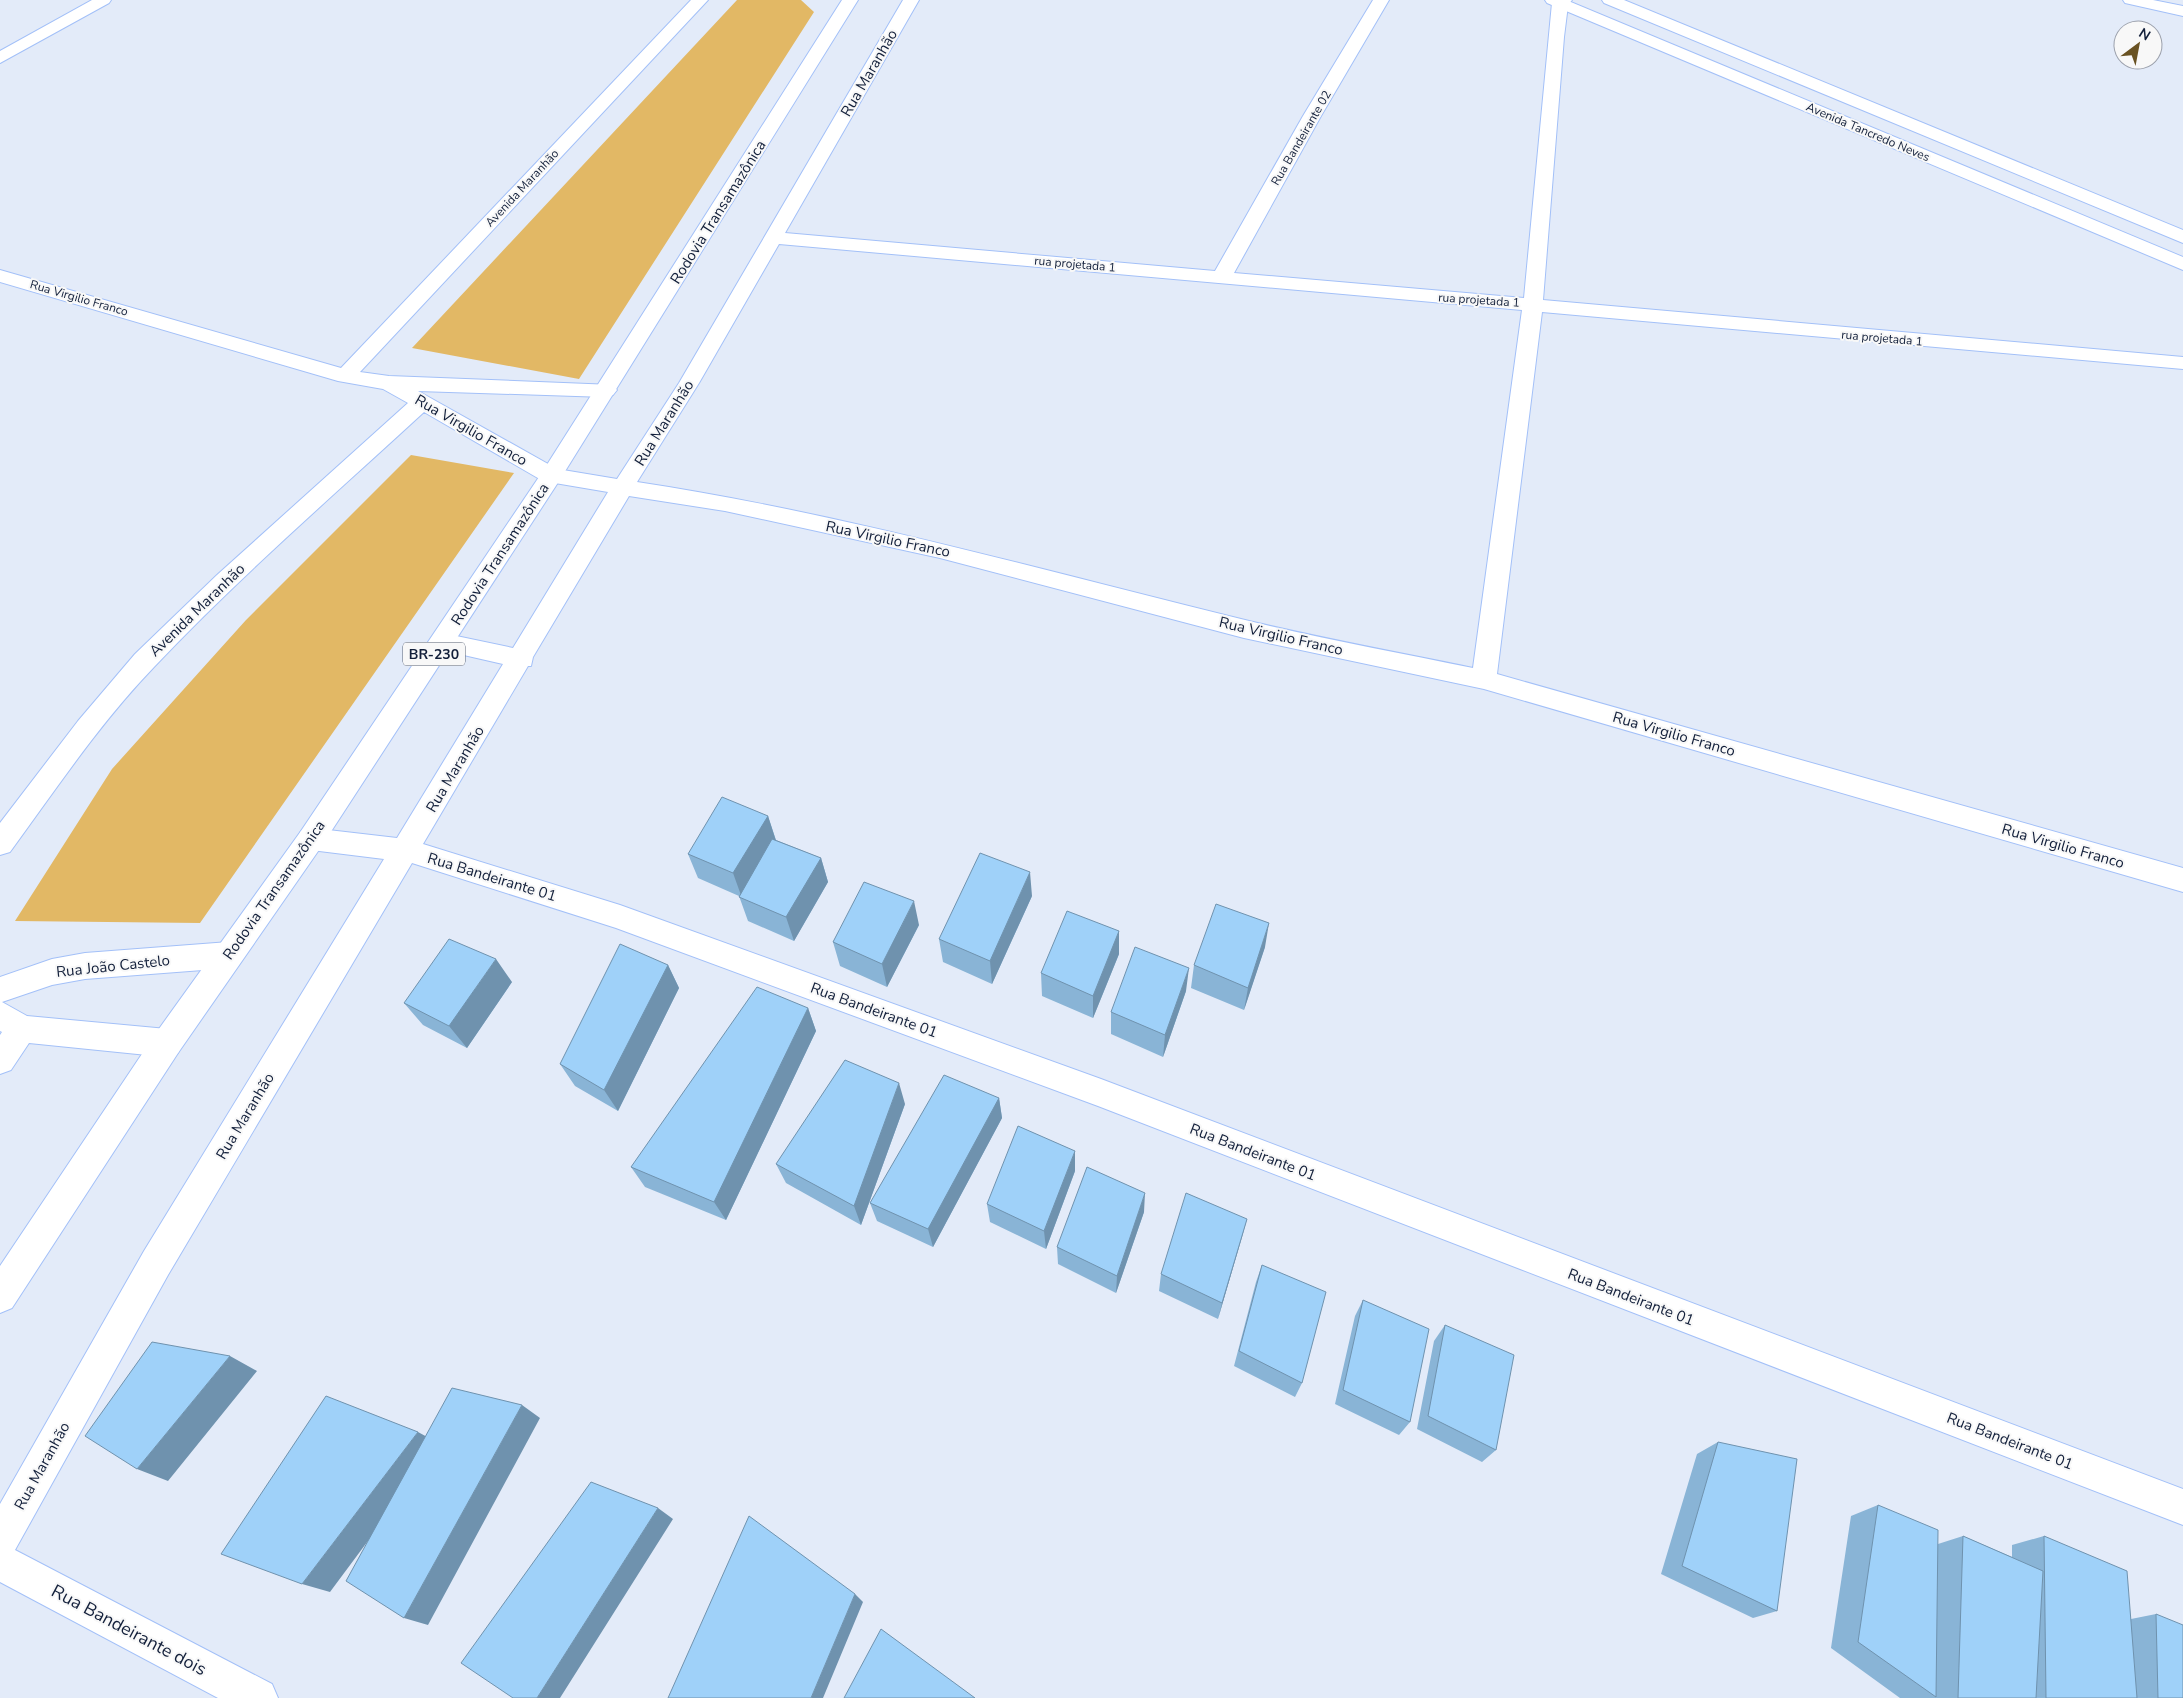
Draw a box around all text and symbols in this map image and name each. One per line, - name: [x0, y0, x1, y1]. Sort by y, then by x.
- north arrow: [2113, 20, 2163, 70]
- text: N: [2135, 24, 2154, 45]
- street label: Rua Maranhão: [836, 26, 902, 120]
- street label: Rua Bandeirante 02: [1267, 88, 1335, 188]
- street label: Avenida Tancredo Neves: [1804, 99, 1932, 165]
- street label: Rodovia Transamazônica: [666, 136, 770, 288]
- street label: Avenida Maranhão: [482, 145, 562, 230]
- street label: rua projetada 1: [1034, 252, 1116, 276]
- street label: Rua Virgilio Franco: [28, 276, 130, 320]
- street label: rua projetada 1: [1438, 289, 1520, 311]
- street label: rua projetada 1: [1841, 326, 1923, 350]
- street label: Rua Maranhão: [630, 376, 698, 470]
- street label: Rua Virgilio Franco: [411, 390, 531, 470]
- street label: Rodovia Transamazônica: [446, 479, 554, 629]
- street label: Rua Virgilio Franco: [824, 516, 952, 562]
- street label: Avenida Maranhão: [145, 559, 249, 661]
- street label: Rua Virgilio Franco: [1217, 612, 1345, 660]
- road number: BR-230: [403, 642, 465, 666]
- street label: Rua Virgilio Franco: [1610, 707, 1738, 761]
- street label: Rua Maranhão: [421, 722, 489, 816]
- street label: Rodovia Transamazônica: [218, 816, 330, 964]
- street label: Rua Virgilio Franco: [1999, 819, 2127, 873]
- street label: Rua Bandeirante 01: [425, 848, 559, 906]
- street label: Rua João Castelo: [55, 950, 171, 982]
- street label: Rua Bandeirante 01: [808, 978, 940, 1042]
- street label: Rua Maranhão: [211, 1069, 279, 1163]
- street label: Rua Bandeirante 01: [1187, 1119, 1319, 1185]
- street label: Rua Bandeirante 01: [1565, 1264, 1697, 1330]
- street label: Rua Bandeirante 01: [1944, 1408, 2076, 1474]
- street label: Rua Maranhão: [10, 1418, 74, 1514]
- street label: Rua Bandeirante dois: [47, 1579, 211, 1681]

